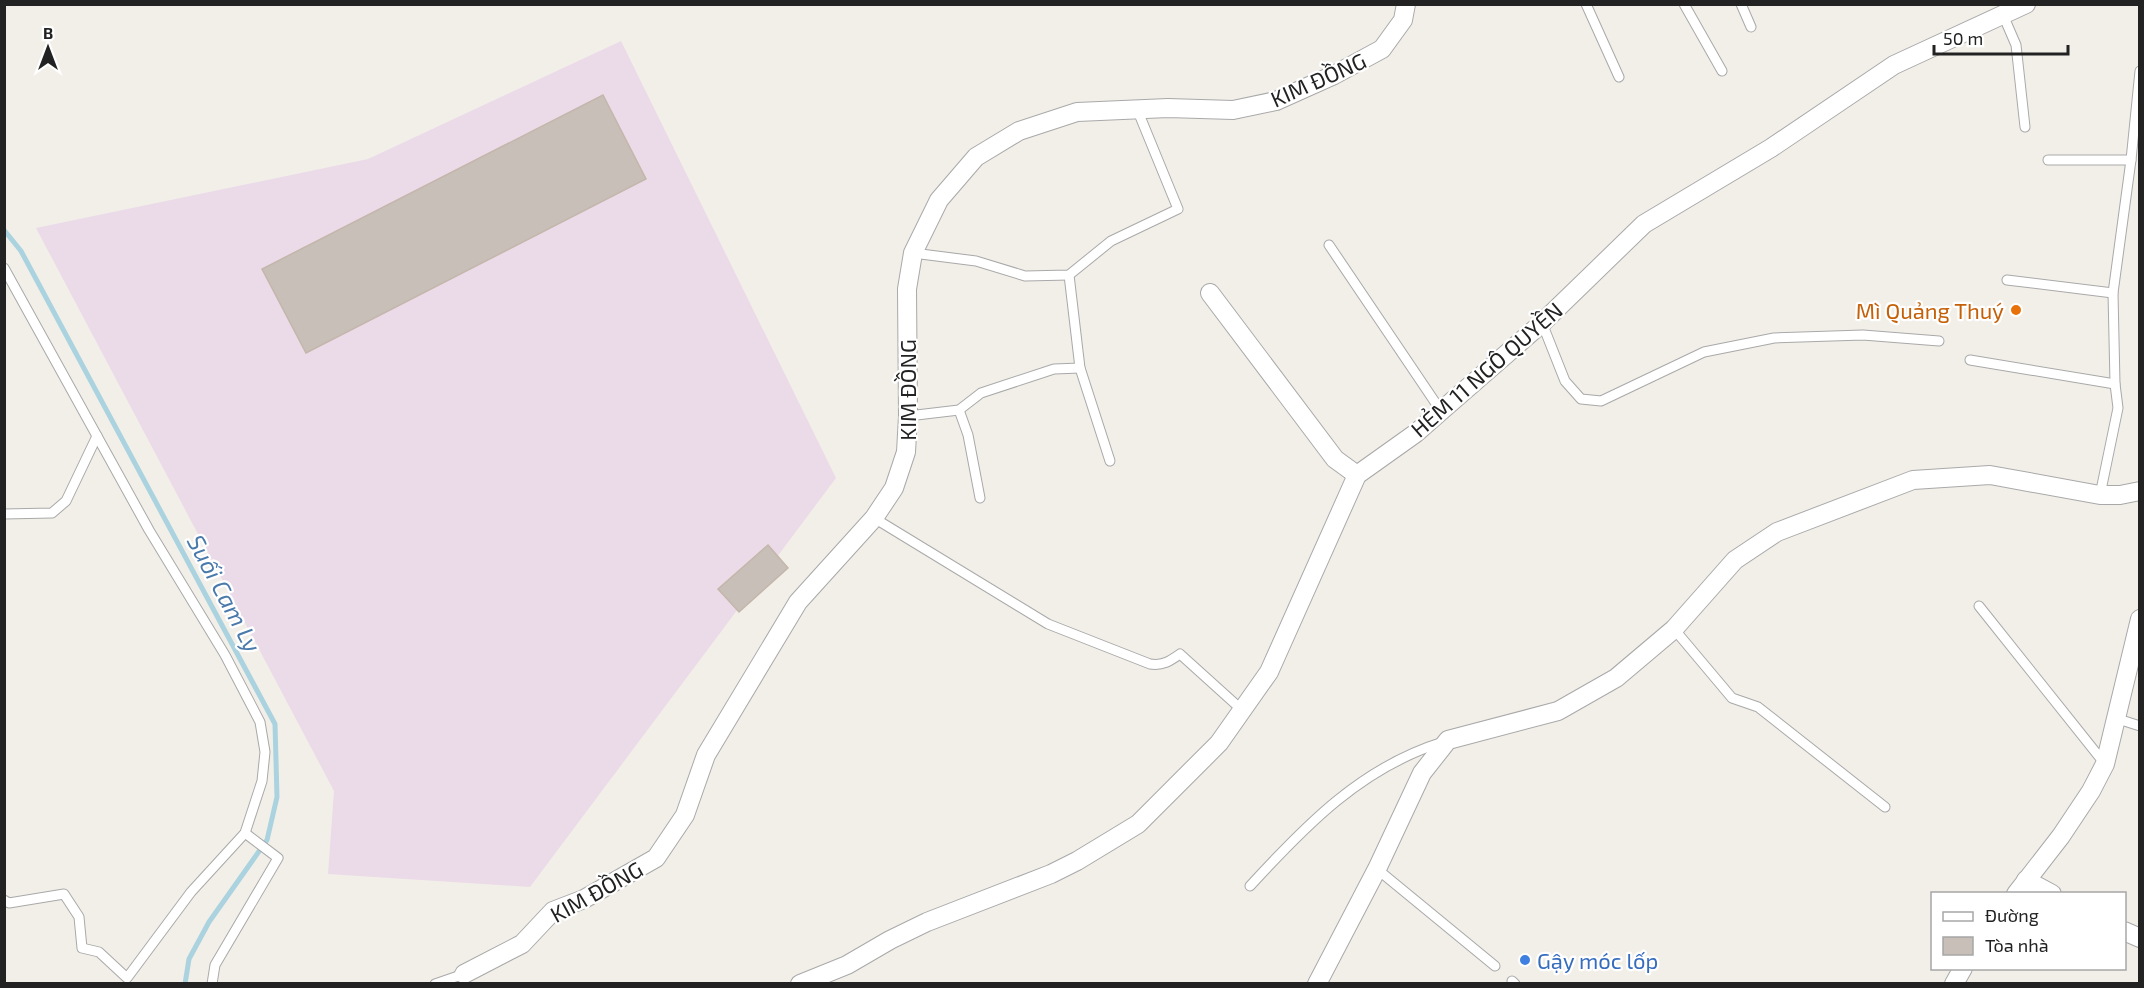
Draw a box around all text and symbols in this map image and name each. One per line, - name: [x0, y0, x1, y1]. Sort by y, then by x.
- north arrow: [18, 18, 78, 78]
- scale bar: [1934, 18, 2068, 56]
- text: B: [43, 23, 53, 42]
- text: 50 m: [1943, 27, 1983, 49]
- street label: KIM ĐỒNG: [1266, 46, 1370, 112]
- street label: HẺM 11 NGÔ QUYỀN: [1404, 295, 1568, 443]
- place label: Mì Quảng Thuý: [1856, 297, 2004, 324]
- marker: Mì Quảng Thuý: [2009, 303, 2023, 317]
- street label: KIM ĐỒNG: [893, 339, 920, 441]
- water label: Suối Cam Ly: [182, 529, 268, 657]
- street label: KIM ĐỒNG: [545, 854, 647, 927]
- legend: [1931, 892, 2126, 970]
- text: Đường: [1985, 904, 2039, 926]
- text: Tòa nhà: [1985, 934, 2049, 956]
- place label: Gậy móc lốp: [1537, 947, 1658, 973]
- marker: Gậy móc lốp: [1518, 953, 1532, 967]

